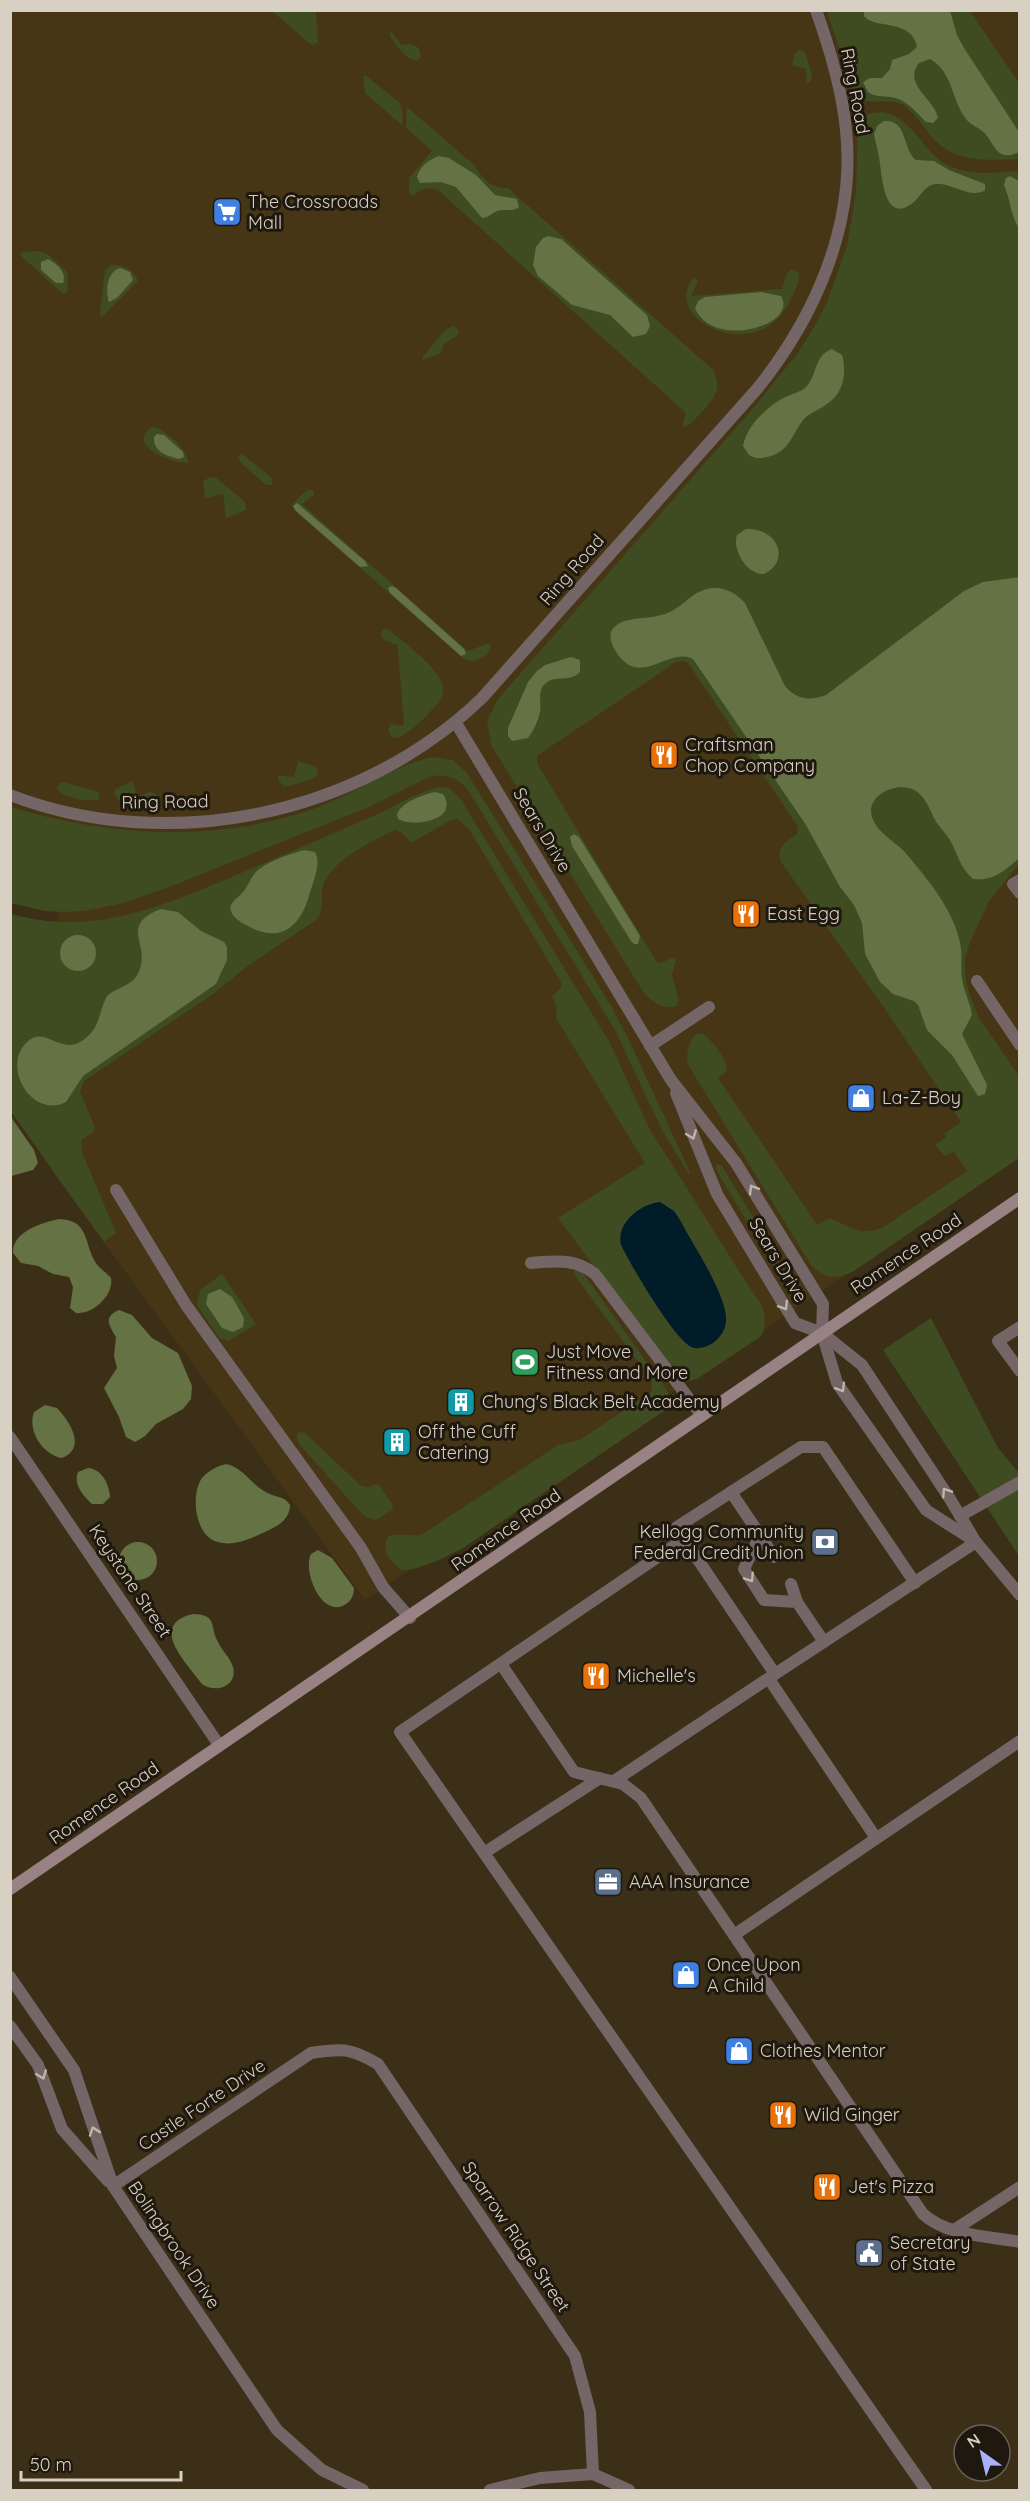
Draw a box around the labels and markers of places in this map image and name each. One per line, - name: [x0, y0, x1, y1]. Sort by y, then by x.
- place label: The Crossroads Mall: [248, 190, 378, 234]
- supermarket icon: The Crossroads Mall: [211, 196, 243, 228]
- place label: Craftsman Chop Company: [685, 733, 815, 777]
- restaurant icon: Craftsman Chop Company: [648, 739, 680, 771]
- restaurant icon: East Egg: [730, 898, 762, 930]
- place label: East Egg: [767, 902, 840, 925]
- shop icon: La-Z-Boy: [845, 1082, 877, 1114]
- place label: La-Z-Boy: [882, 1086, 961, 1109]
- place label: Just Move Fitness and More: [546, 1340, 688, 1384]
- sports icon: Just Move Fitness and More: [509, 1346, 541, 1378]
- building icon: Chung's Black Belt Academy: [445, 1386, 477, 1418]
- place label: Chung's Black Belt Academy: [482, 1390, 720, 1413]
- place label: Off the Cuff Catering: [418, 1420, 516, 1464]
- building icon: Off the Cuff Catering: [381, 1426, 413, 1458]
- place label: Kellogg Community Federal Credit Union: [634, 1520, 804, 1564]
- bank icon: Kellogg Community Federal Credit Union: [809, 1526, 841, 1558]
- restaurant icon: Michelle's: [580, 1660, 612, 1692]
- place label: Michelle's: [617, 1664, 696, 1687]
- office icon: AAA Insurance: [592, 1866, 624, 1898]
- place label: AAA Insurance: [629, 1870, 750, 1893]
- place label: Once Upon A Child: [707, 1953, 801, 1997]
- shop icon: Once Upon A Child: [670, 1959, 702, 1991]
- shop icon: Clothes Mentor: [723, 2035, 755, 2067]
- place label: Clothes Mentor: [760, 2039, 886, 2062]
- restaurant icon: Wild Ginger: [767, 2099, 799, 2131]
- place label: Wild Ginger: [804, 2103, 900, 2126]
- restaurant icon: Jet's Pizza: [811, 2171, 843, 2203]
- place label: Jet's Pizza: [848, 2175, 934, 2198]
- place label: Secretary of State: [890, 2231, 970, 2275]
- public building icon: Secretary of State: [853, 2237, 885, 2269]

